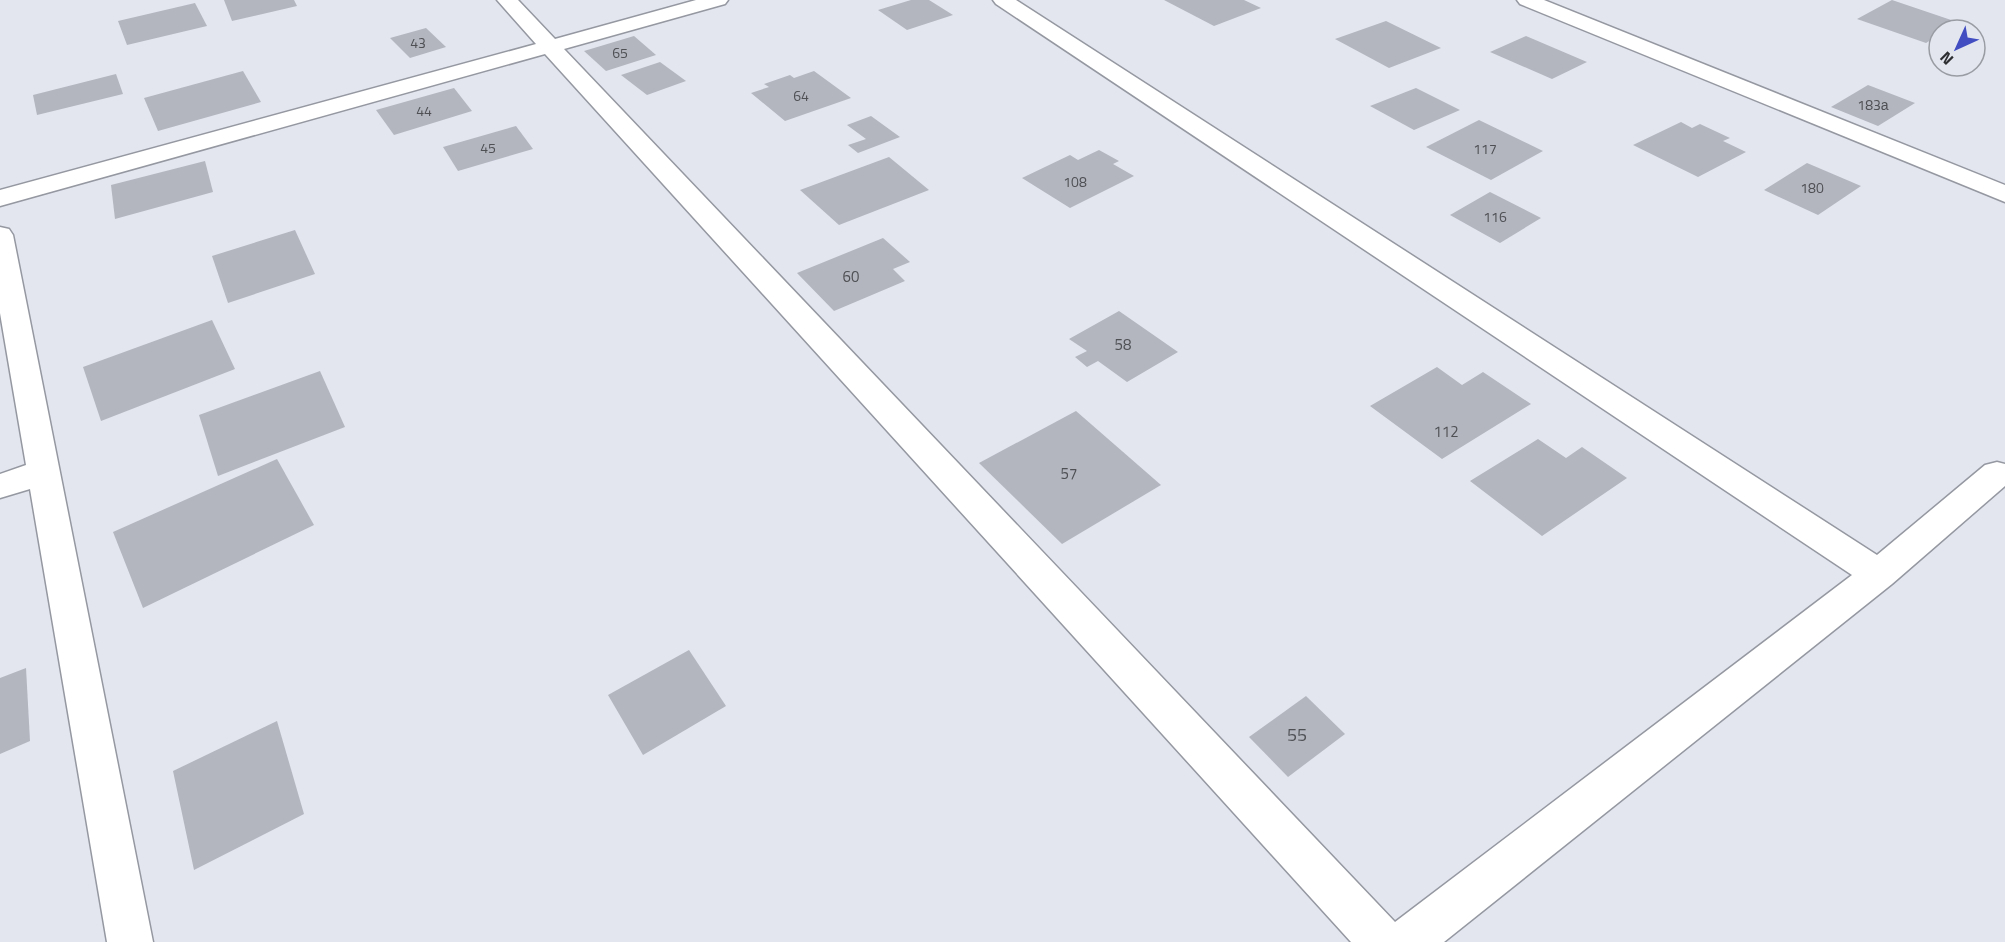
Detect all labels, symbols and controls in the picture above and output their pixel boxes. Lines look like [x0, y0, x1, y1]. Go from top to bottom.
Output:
north arrow [1927, 18, 1987, 78]
house number: 43 [410, 32, 426, 53]
house number: 65 [612, 42, 628, 63]
text: N [1934, 46, 1959, 71]
house number: 64 [793, 85, 809, 106]
house number: 183а [1857, 94, 1889, 115]
house number: 44 [416, 100, 432, 121]
house number: 45 [480, 137, 496, 158]
house number: 117 [1473, 138, 1497, 159]
house number: 108 [1063, 171, 1087, 192]
house number: 180 [1800, 177, 1824, 198]
house number: 116 [1483, 206, 1507, 227]
house number: 60 [843, 265, 859, 288]
house number: 58 [1115, 333, 1131, 356]
house number: 112 [1433, 420, 1459, 443]
house number: 57 [1061, 462, 1077, 485]
house number: 55 [1287, 721, 1307, 748]

